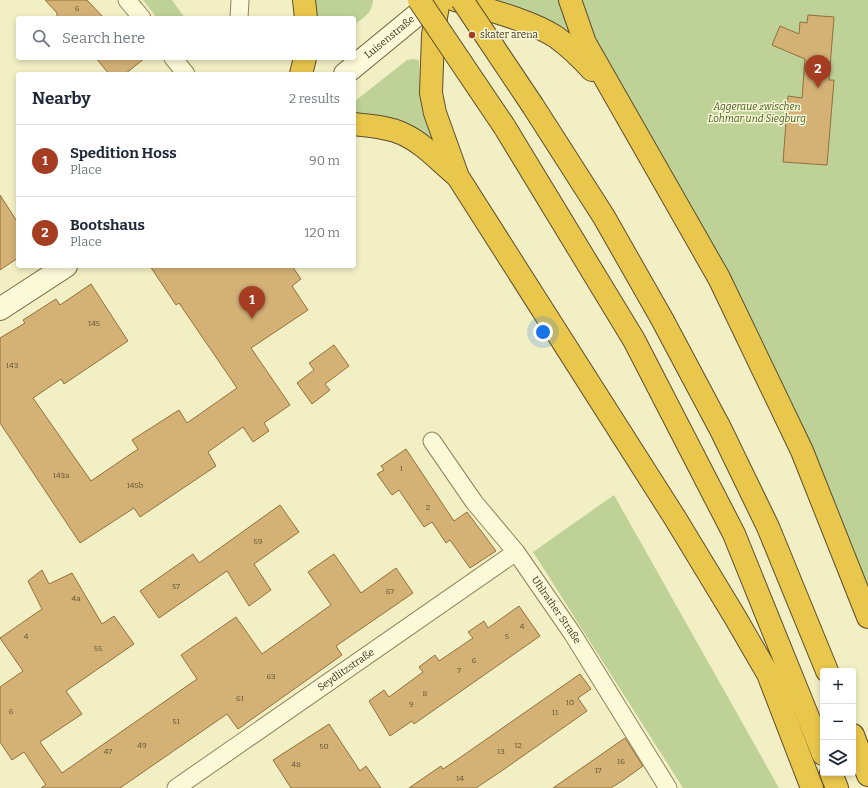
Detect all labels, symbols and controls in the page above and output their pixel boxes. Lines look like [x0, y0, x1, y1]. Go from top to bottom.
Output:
house number: 6 [75, 4, 80, 13]
street label: Luisenstraße [362, 13, 417, 61]
search box [16, 16, 356, 60]
icon: search [30, 27, 52, 49]
text: Search here [62, 29, 145, 47]
place label: skater arena [480, 29, 538, 41]
marker: skater arena [467, 30, 477, 40]
pin: 2 [805, 55, 831, 88]
text: Nearby [32, 88, 91, 109]
text: 2 results [289, 91, 340, 106]
park label: Aggeraue zwischen Lohmar und Siegburg [708, 101, 806, 125]
text: Spedition Hoss [70, 144, 177, 162]
text: 1 [42, 153, 48, 168]
text: 90 m [309, 153, 340, 168]
text: Place [70, 162, 102, 177]
text: Bootshaus [70, 216, 145, 234]
text: 2 [41, 225, 49, 240]
text: 120 m [304, 225, 340, 240]
text: Place [70, 234, 102, 249]
pin: 1 [239, 286, 265, 319]
house number: 145 [88, 319, 100, 328]
your location [533, 322, 553, 342]
house number: 143 [6, 361, 19, 370]
house number: 1 [399, 464, 403, 473]
house number: 143a [53, 471, 70, 480]
house number: 145b [127, 481, 144, 490]
house number: 2 [426, 503, 430, 512]
house number: 59 [254, 537, 263, 546]
street label: Uhlrather Straße [529, 574, 583, 646]
house number: 57 [172, 582, 180, 591]
house number: 67 [386, 587, 394, 596]
house number: 4a [71, 594, 81, 603]
house number: 4 [520, 622, 525, 631]
house number: 4 [24, 632, 29, 641]
house number: 5 [505, 632, 509, 641]
house number: 55 [94, 644, 102, 653]
street label: Seydlitzstraße [315, 646, 377, 694]
house number: 6 [472, 656, 477, 665]
house number: 7 [457, 666, 461, 675]
map controls [820, 668, 856, 776]
button: + [820, 668, 856, 704]
house number: 63 [266, 672, 276, 681]
house number: 8 [423, 689, 428, 698]
house number: 61 [236, 694, 245, 703]
house number: 10 [566, 698, 574, 707]
house number: 9 [409, 700, 414, 709]
button: − [820, 704, 856, 740]
house number: 6 [9, 707, 14, 716]
house number: 11 [552, 708, 559, 717]
house number: 51 [172, 717, 180, 726]
button: layers [820, 740, 856, 776]
house number: 49 [137, 741, 147, 750]
house number: 12 [514, 741, 522, 750]
house number: 50 [319, 742, 329, 751]
house number: 47 [104, 747, 112, 756]
house number: 13 [497, 747, 505, 756]
house number: 16 [617, 757, 625, 766]
house number: 48 [291, 760, 301, 769]
house number: 17 [594, 766, 602, 775]
house number: 14 [456, 774, 464, 783]

